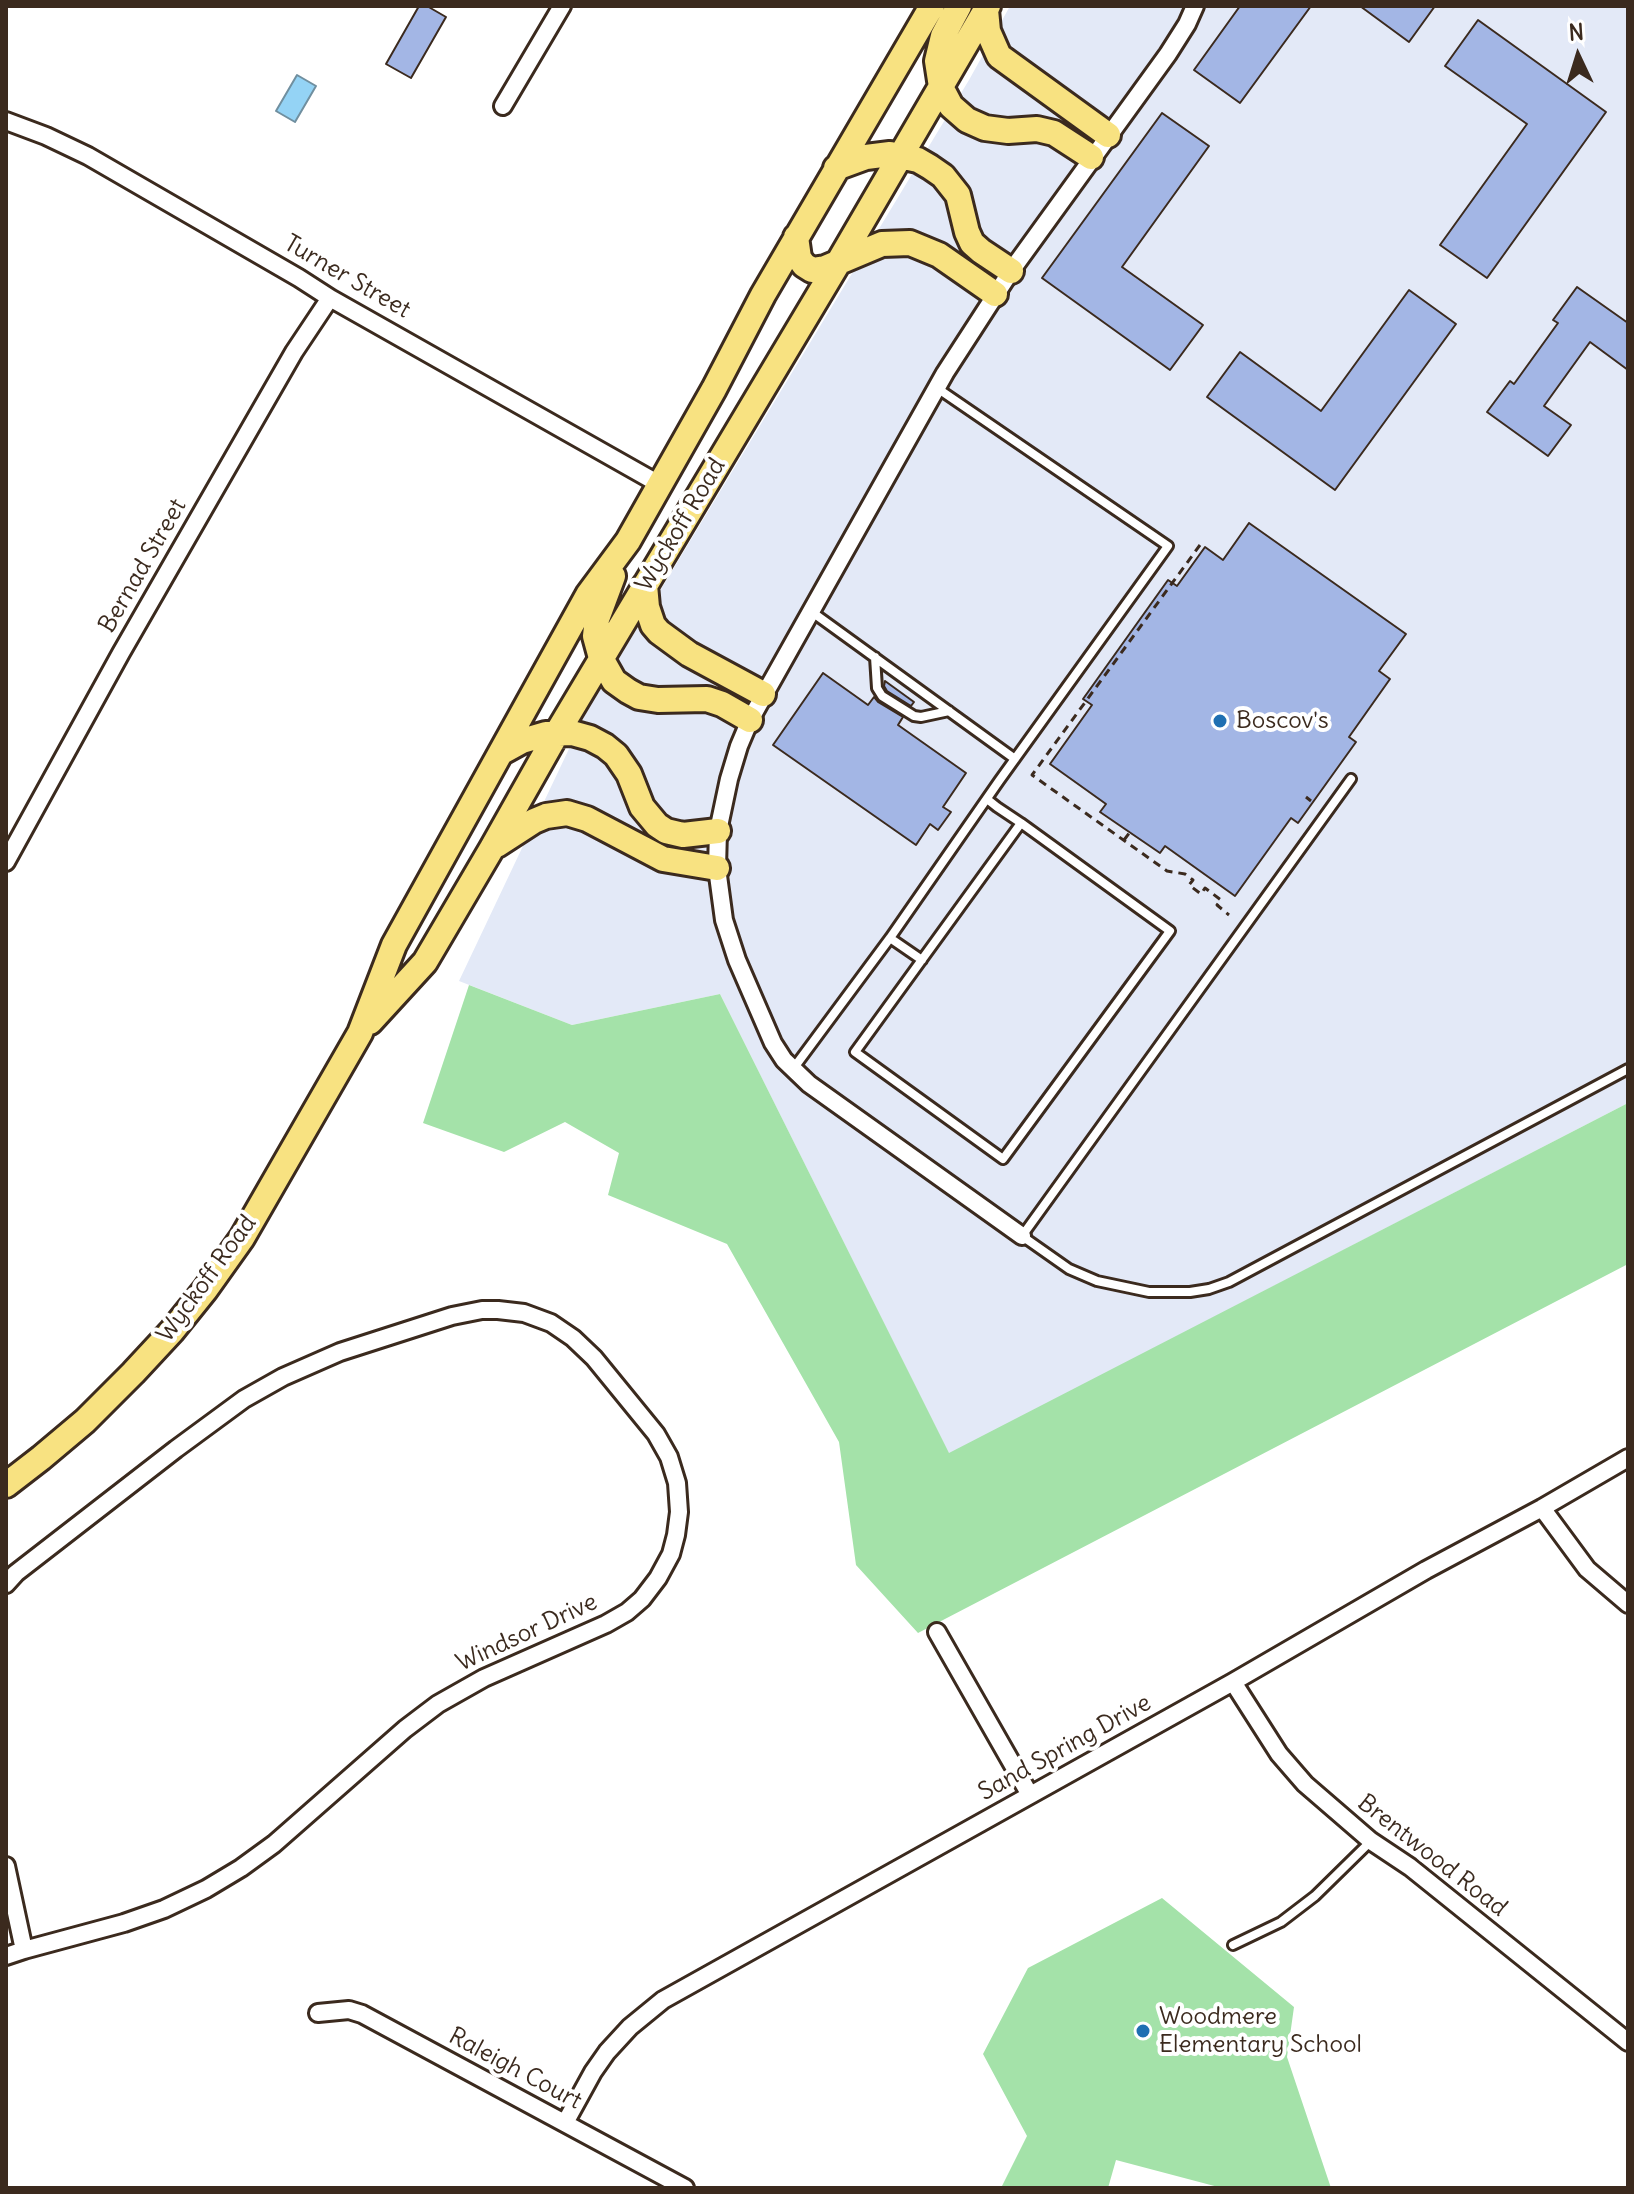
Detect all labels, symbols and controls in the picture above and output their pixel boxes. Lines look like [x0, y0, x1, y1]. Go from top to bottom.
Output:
north arrow [1538, 16, 1618, 96]
text: N [1568, 18, 1585, 47]
street label: Turner Street [279, 229, 415, 325]
street label: Wyckoff Road [630, 453, 732, 597]
street label: Bernad Street [93, 494, 193, 638]
place label: Boscov's [1236, 707, 1329, 735]
marker: Boscov's [1211, 712, 1229, 730]
street label: Wyckoff Road [151, 1210, 263, 1348]
street label: Windsor Drive [452, 1588, 602, 1678]
street label: Sand Spring Drive [974, 1689, 1156, 1807]
street label: Brentwood Road [1352, 1789, 1512, 1923]
place label: Woodmere Elementary School [1159, 2003, 1362, 2059]
street label: Raleigh Court [444, 2022, 586, 2116]
marker: Woodmere Elementary School [1134, 2022, 1152, 2040]

